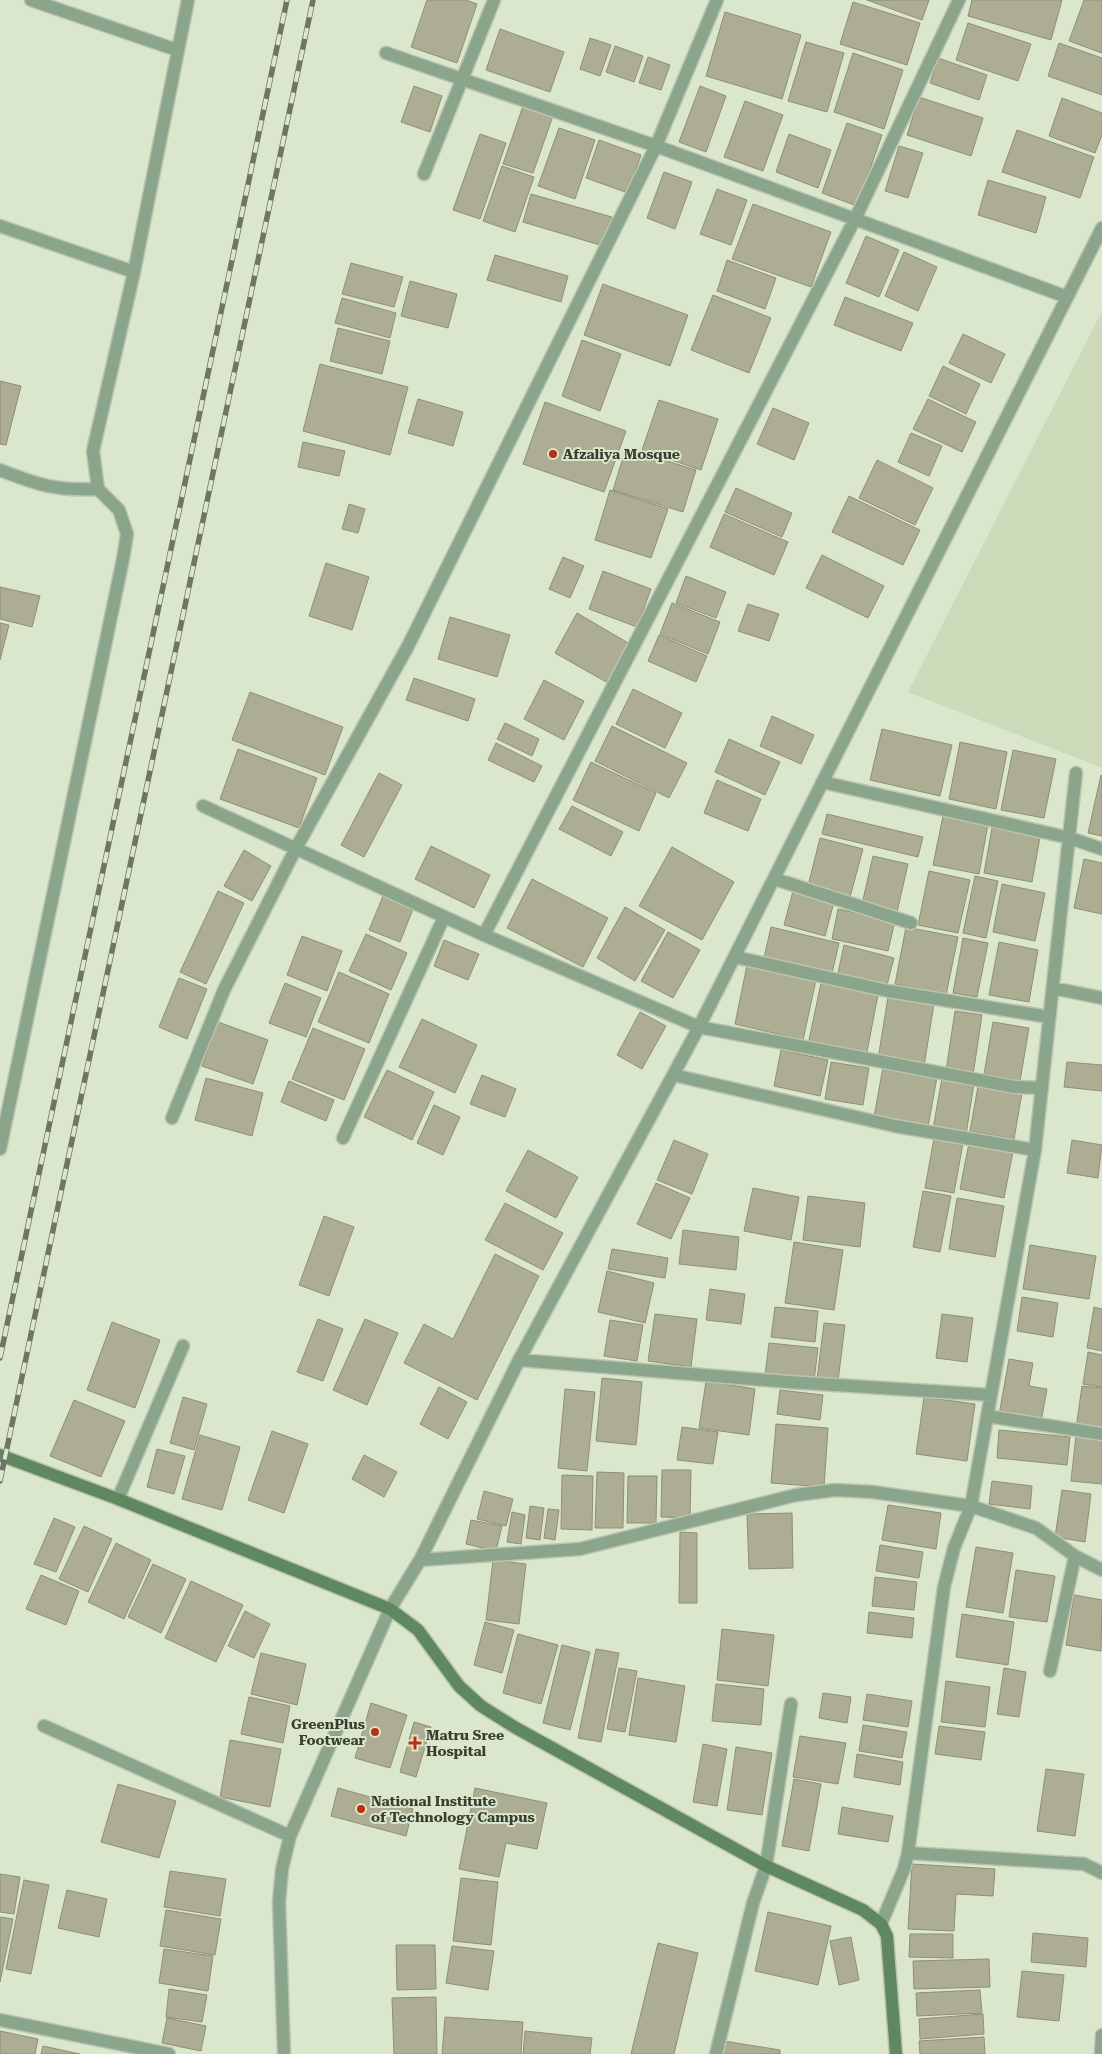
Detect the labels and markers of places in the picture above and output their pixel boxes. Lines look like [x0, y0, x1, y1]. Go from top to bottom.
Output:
place label: Afzaliya Mosque [563, 446, 680, 462]
marker: Afzaliya Mosque [547, 448, 559, 460]
place label: GreenPlus Footwear [291, 1716, 366, 1748]
marker: GreenPlus Footwear [369, 1726, 381, 1738]
place label: Matru Sree Hospital [426, 1727, 504, 1759]
marker: Matru Sree Hospital [408, 1736, 422, 1750]
place label: National Institute of Technology Campus [371, 1793, 535, 1825]
marker: National Institute of Technology Campus [355, 1803, 367, 1815]

